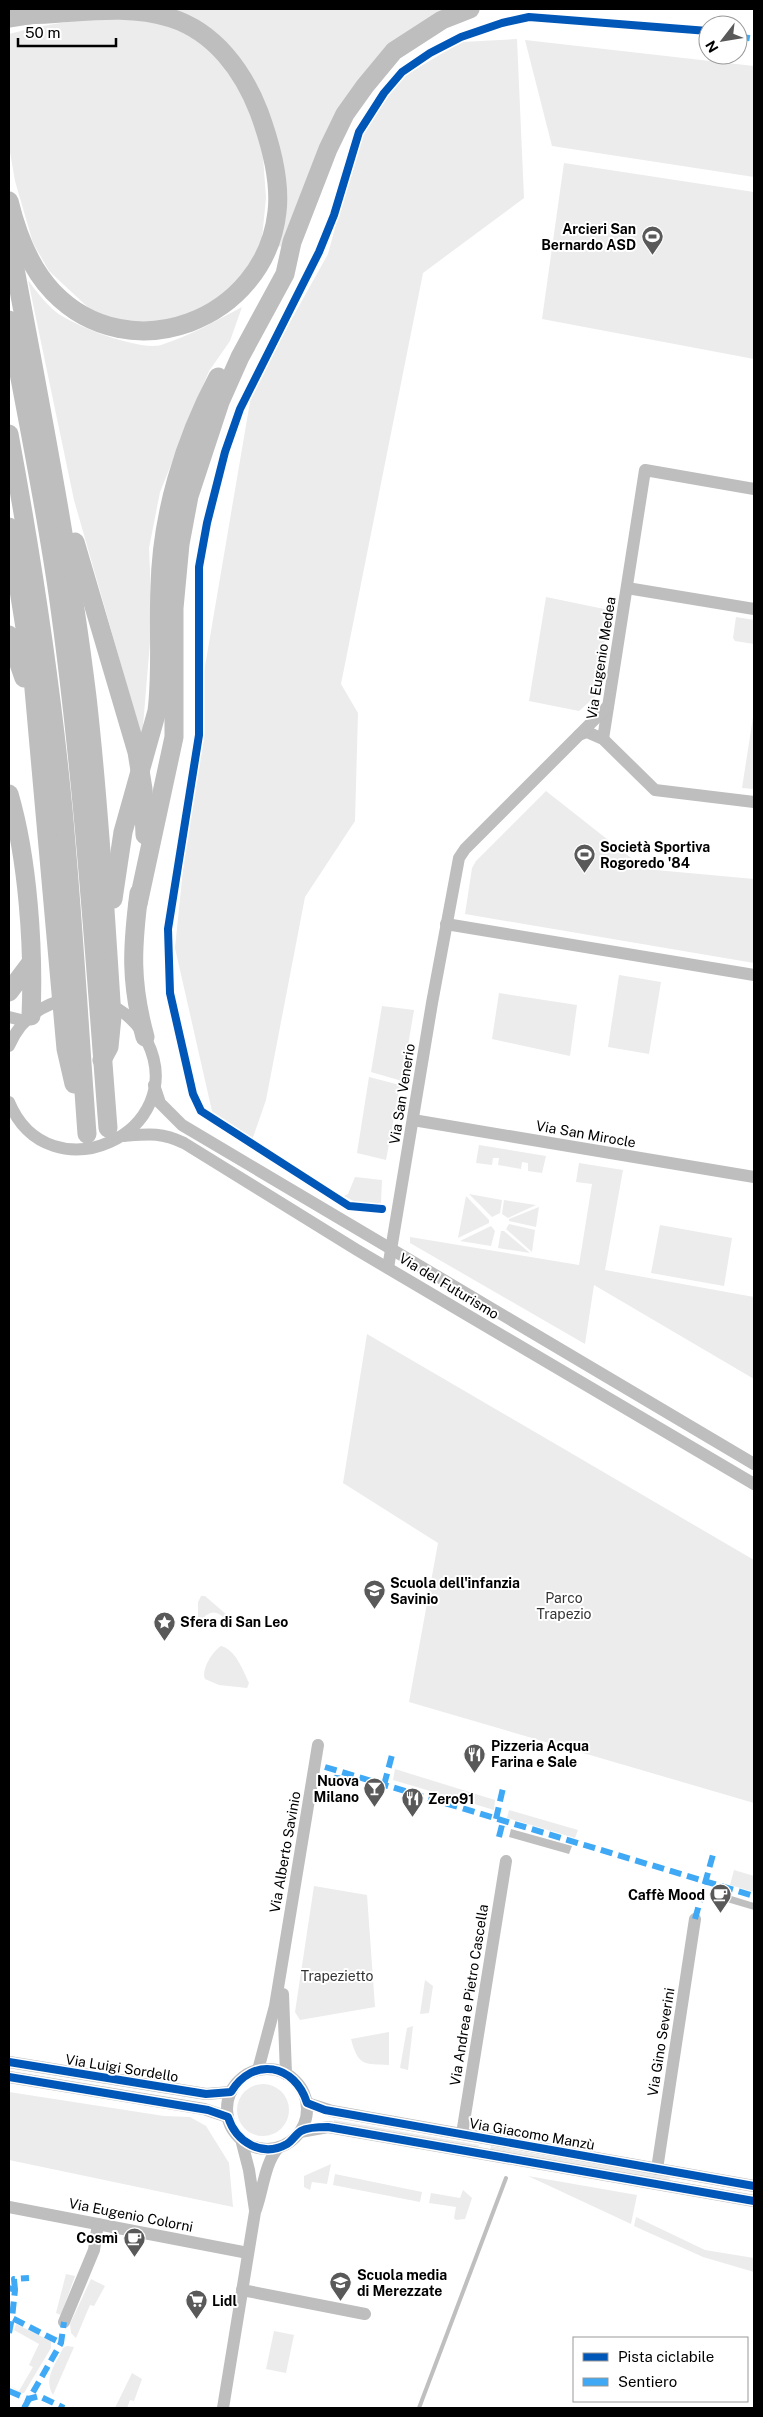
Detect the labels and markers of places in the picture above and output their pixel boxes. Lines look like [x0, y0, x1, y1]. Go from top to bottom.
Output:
place label: Arcieri San Bernardo ASD [541, 221, 636, 253]
sports icon: Arcieri San Bernardo ASD [640, 225, 664, 256]
place label: Società Sportiva Rogoredo '84 [600, 839, 710, 871]
sports icon: Società Sportiva Rogoredo '84 [572, 843, 596, 874]
place label: Scuola dell'infanzia Savinio [390, 1575, 520, 1607]
school or university icon: Scuola dell'infanzia Savinio [362, 1579, 386, 1610]
place icon: Sfera di San Leo [152, 1610, 176, 1641]
place label: Sfera di San Leo [180, 1614, 288, 1630]
place label: Pizzeria Acqua Farina e Sale [491, 1738, 589, 1770]
restaurant icon: Pizzeria Acqua Farina e Sale [463, 1742, 487, 1773]
place label: Nuova Milano [314, 1773, 359, 1805]
bar icon: Nuova Milano [363, 1777, 387, 1808]
restaurant icon: Zero91 [400, 1787, 424, 1818]
place label: Zero91 [428, 1791, 474, 1807]
cafe icon: Caffè Mood [709, 1883, 733, 1914]
place label: Caffè Mood [628, 1887, 705, 1903]
cafe icon: Cosmì [122, 2226, 146, 2257]
place label: Cosmì [76, 2230, 118, 2246]
place label: Scuola media di Merezzate [357, 2267, 447, 2299]
school or university icon: Scuola media di Merezzate [329, 2271, 353, 2302]
supermarket icon: Lidl [184, 2289, 208, 2320]
place label: Lidl [212, 2293, 237, 2309]

